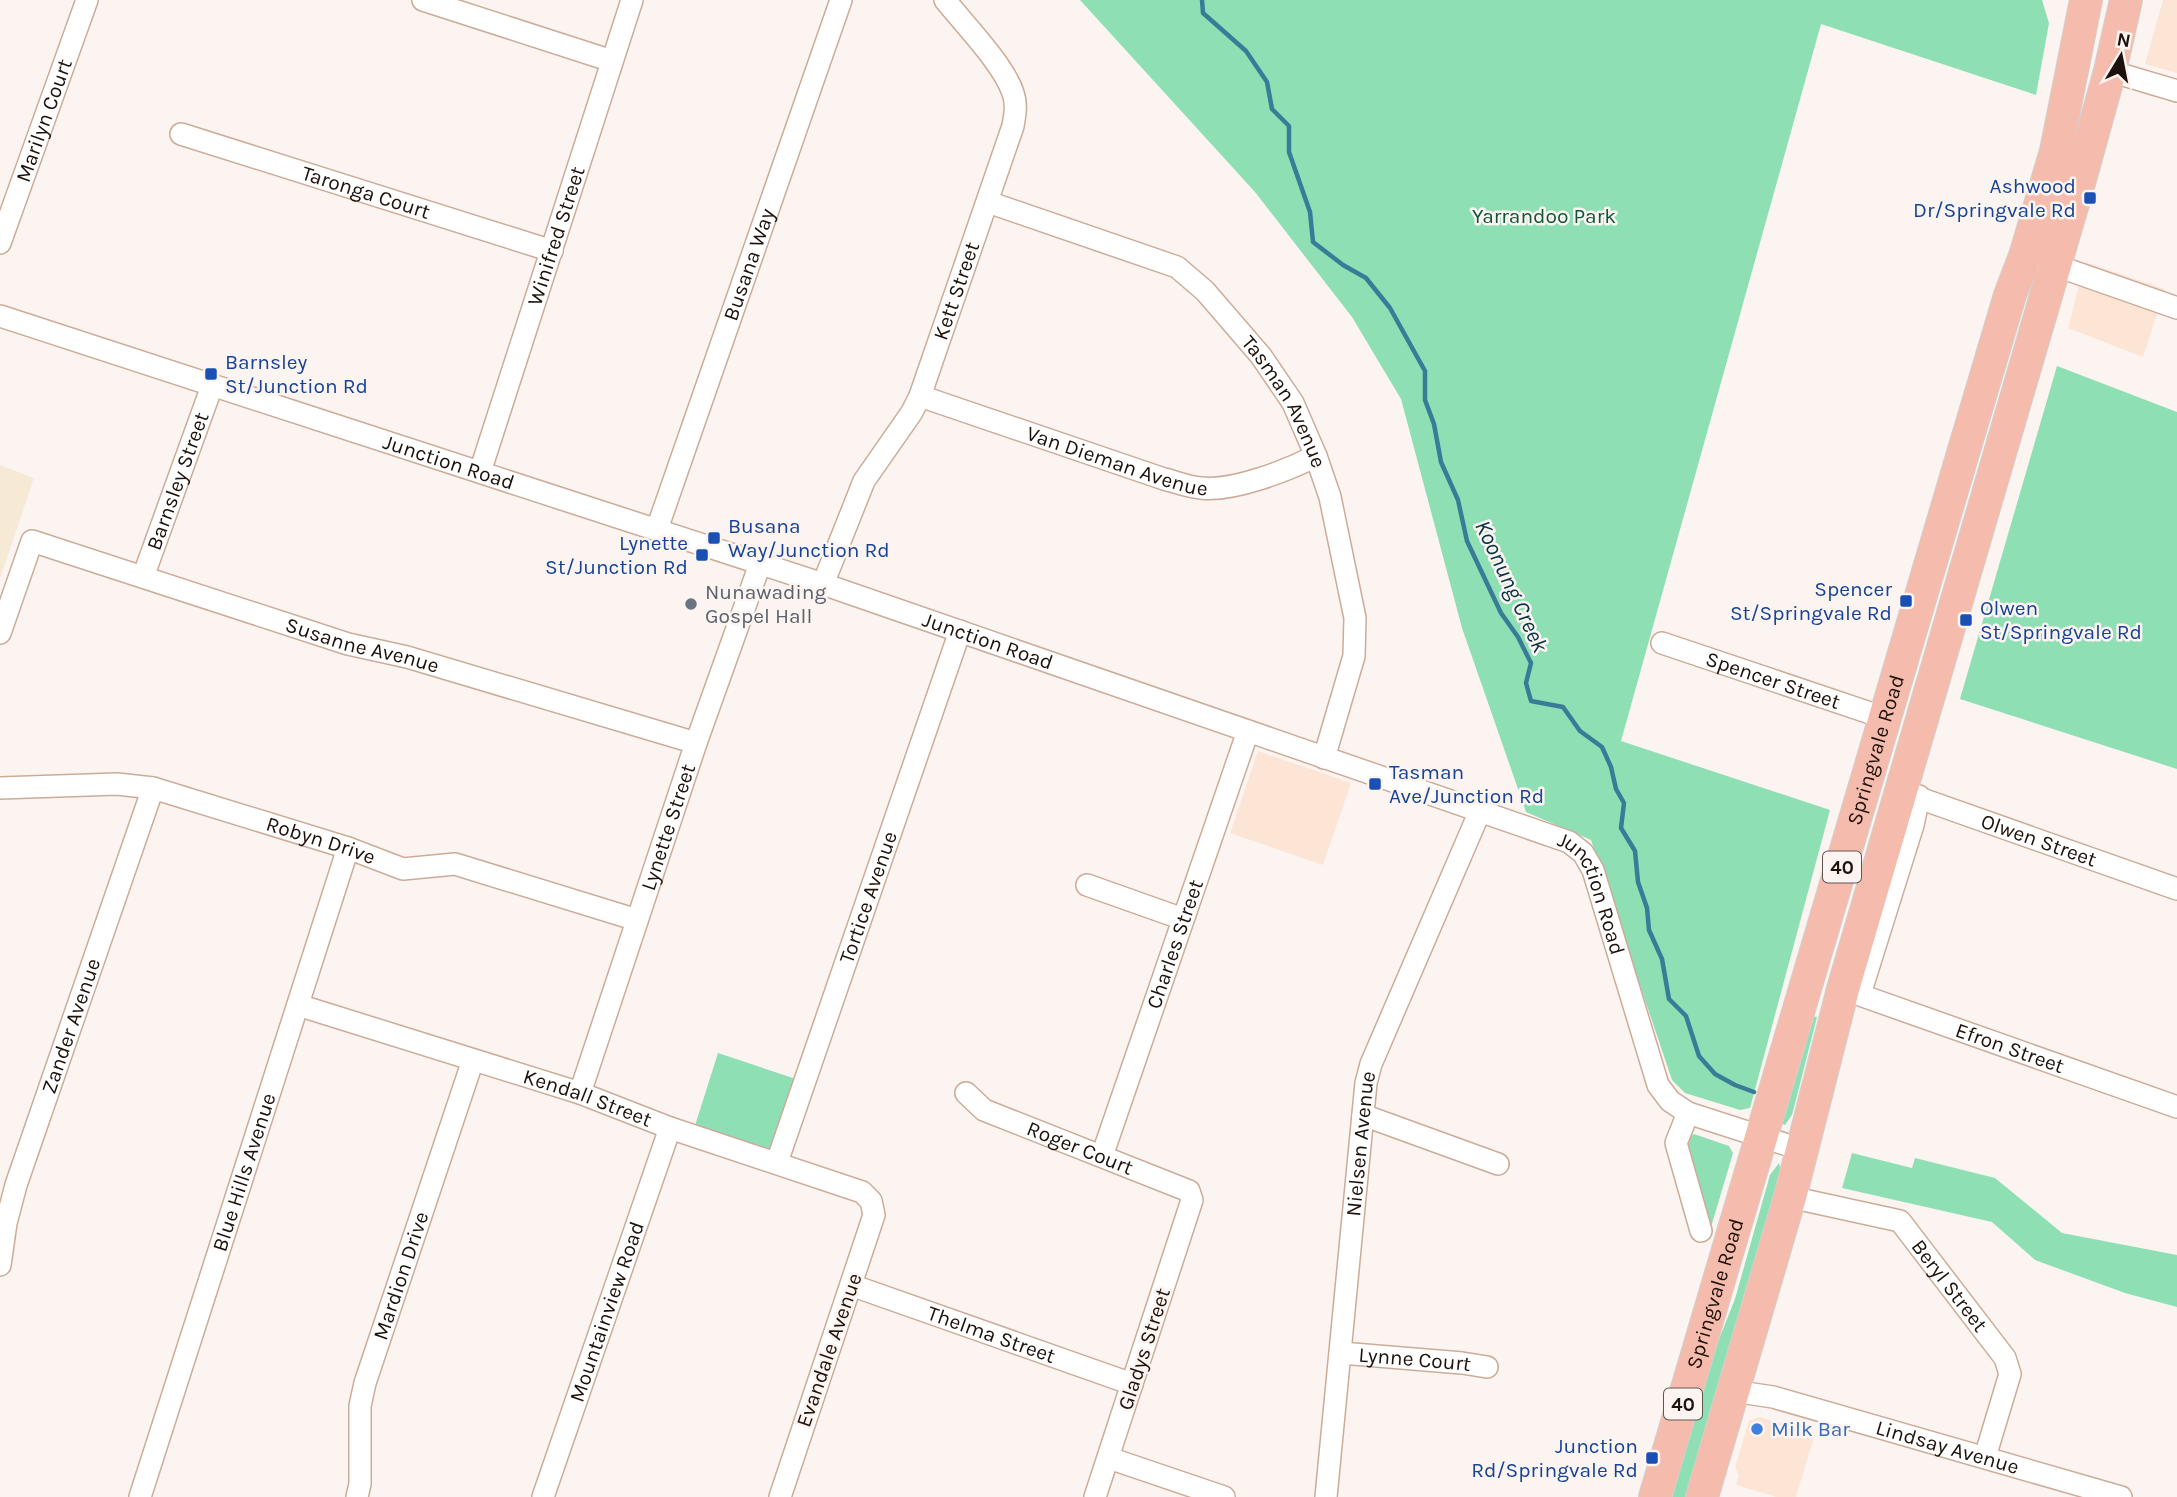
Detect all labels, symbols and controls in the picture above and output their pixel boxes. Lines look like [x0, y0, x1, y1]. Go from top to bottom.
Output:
north arrow [2086, 21, 2156, 91]
text: N [2115, 28, 2132, 52]
street label: Marilyn Court [11, 56, 77, 185]
street label: Taronga Court [299, 161, 433, 224]
street label: Winifred Street [522, 163, 590, 309]
place label: Ashwood Dr/Springvale Rd [1913, 174, 2076, 222]
marker: Ashwood Dr/Springvale Rd [2082, 190, 2098, 206]
park label: Yarrandoo Park [1472, 204, 1616, 228]
street label: Busana Way [718, 205, 780, 324]
street label: Kett Street [928, 239, 984, 343]
street label: Tasman Avenue [1237, 331, 1331, 471]
place label: Barnsley St/Junction Rd [225, 350, 368, 398]
marker: Barnsley St/Junction Rd [203, 366, 219, 382]
street label: Barnsley Street [142, 409, 214, 553]
street label: Van Dieman Avenue [1023, 421, 1209, 501]
street label: Junction Road [380, 430, 517, 495]
place label: Busana Way/Junction Rd [728, 514, 890, 562]
water label: Koonung Creek [1469, 516, 1554, 657]
marker: Busana Way/Junction Rd [706, 530, 722, 546]
place label: Lynette St/Junction Rd [545, 531, 688, 579]
marker: Lynette St/Junction Rd [694, 547, 710, 563]
place label: Spencer St/Springvale Rd [1730, 577, 1892, 625]
place label: Nunawading Gospel Hall [705, 580, 826, 628]
marker: Spencer St/Springvale Rd [1898, 593, 1914, 609]
marker: Nunawading Gospel Hall [683, 596, 699, 612]
place label: Olwen St/Springvale Rd [1980, 596, 2142, 644]
street label: Junction Road [919, 607, 1056, 675]
street label: Susanne Avenue [283, 612, 442, 678]
marker: Olwen St/Springvale Rd [1958, 612, 1974, 628]
street label: Spencer Street [1703, 647, 1843, 714]
street label: Springvale Road [1842, 672, 1909, 828]
place label: Tasman Ave/Junction Rd [1389, 760, 1544, 808]
street label: Lynette Street [636, 761, 700, 894]
marker: Tasman Ave/Junction Rd [1367, 776, 1383, 792]
street label: Olwen Street [1978, 809, 2100, 872]
street label: Robyn Drive [263, 812, 379, 869]
street label: Junction Road [1555, 827, 1630, 958]
street label: Tortice Avenue [834, 828, 902, 966]
road number: 40 [1823, 852, 1861, 882]
street label: Charles Street [1141, 876, 1208, 1012]
street label: Zander Avenue [36, 955, 105, 1097]
street label: Efron Street [1952, 1018, 2067, 1078]
street label: Kendall Street [520, 1064, 655, 1132]
street label: Nielsen Avenue [1341, 1068, 1381, 1217]
street label: Blue Hills Avenue [208, 1090, 281, 1254]
street label: Roger Court [1023, 1116, 1137, 1180]
street label: Mardion Drive [368, 1208, 433, 1343]
street label: Springvale Road [1681, 1216, 1749, 1372]
street label: Mountainview Road [565, 1218, 649, 1405]
street label: Beryl Street [1907, 1235, 1993, 1337]
street label: Evandale Avenue [791, 1270, 867, 1430]
street label: Gladys Street [1113, 1285, 1175, 1413]
street label: Thelma Street [924, 1301, 1059, 1368]
street label: Lynne Court [1358, 1342, 1473, 1376]
road number: 40 [1664, 1388, 1702, 1420]
street label: Lindsay Avenue [1873, 1415, 2022, 1479]
place label: Milk Bar [1771, 1417, 1850, 1441]
marker: Milk Bar [1749, 1421, 1765, 1437]
place label: Junction Rd/Springvale Rd [1471, 1434, 1638, 1482]
marker: Junction Rd/Springvale Rd [1644, 1450, 1660, 1466]

